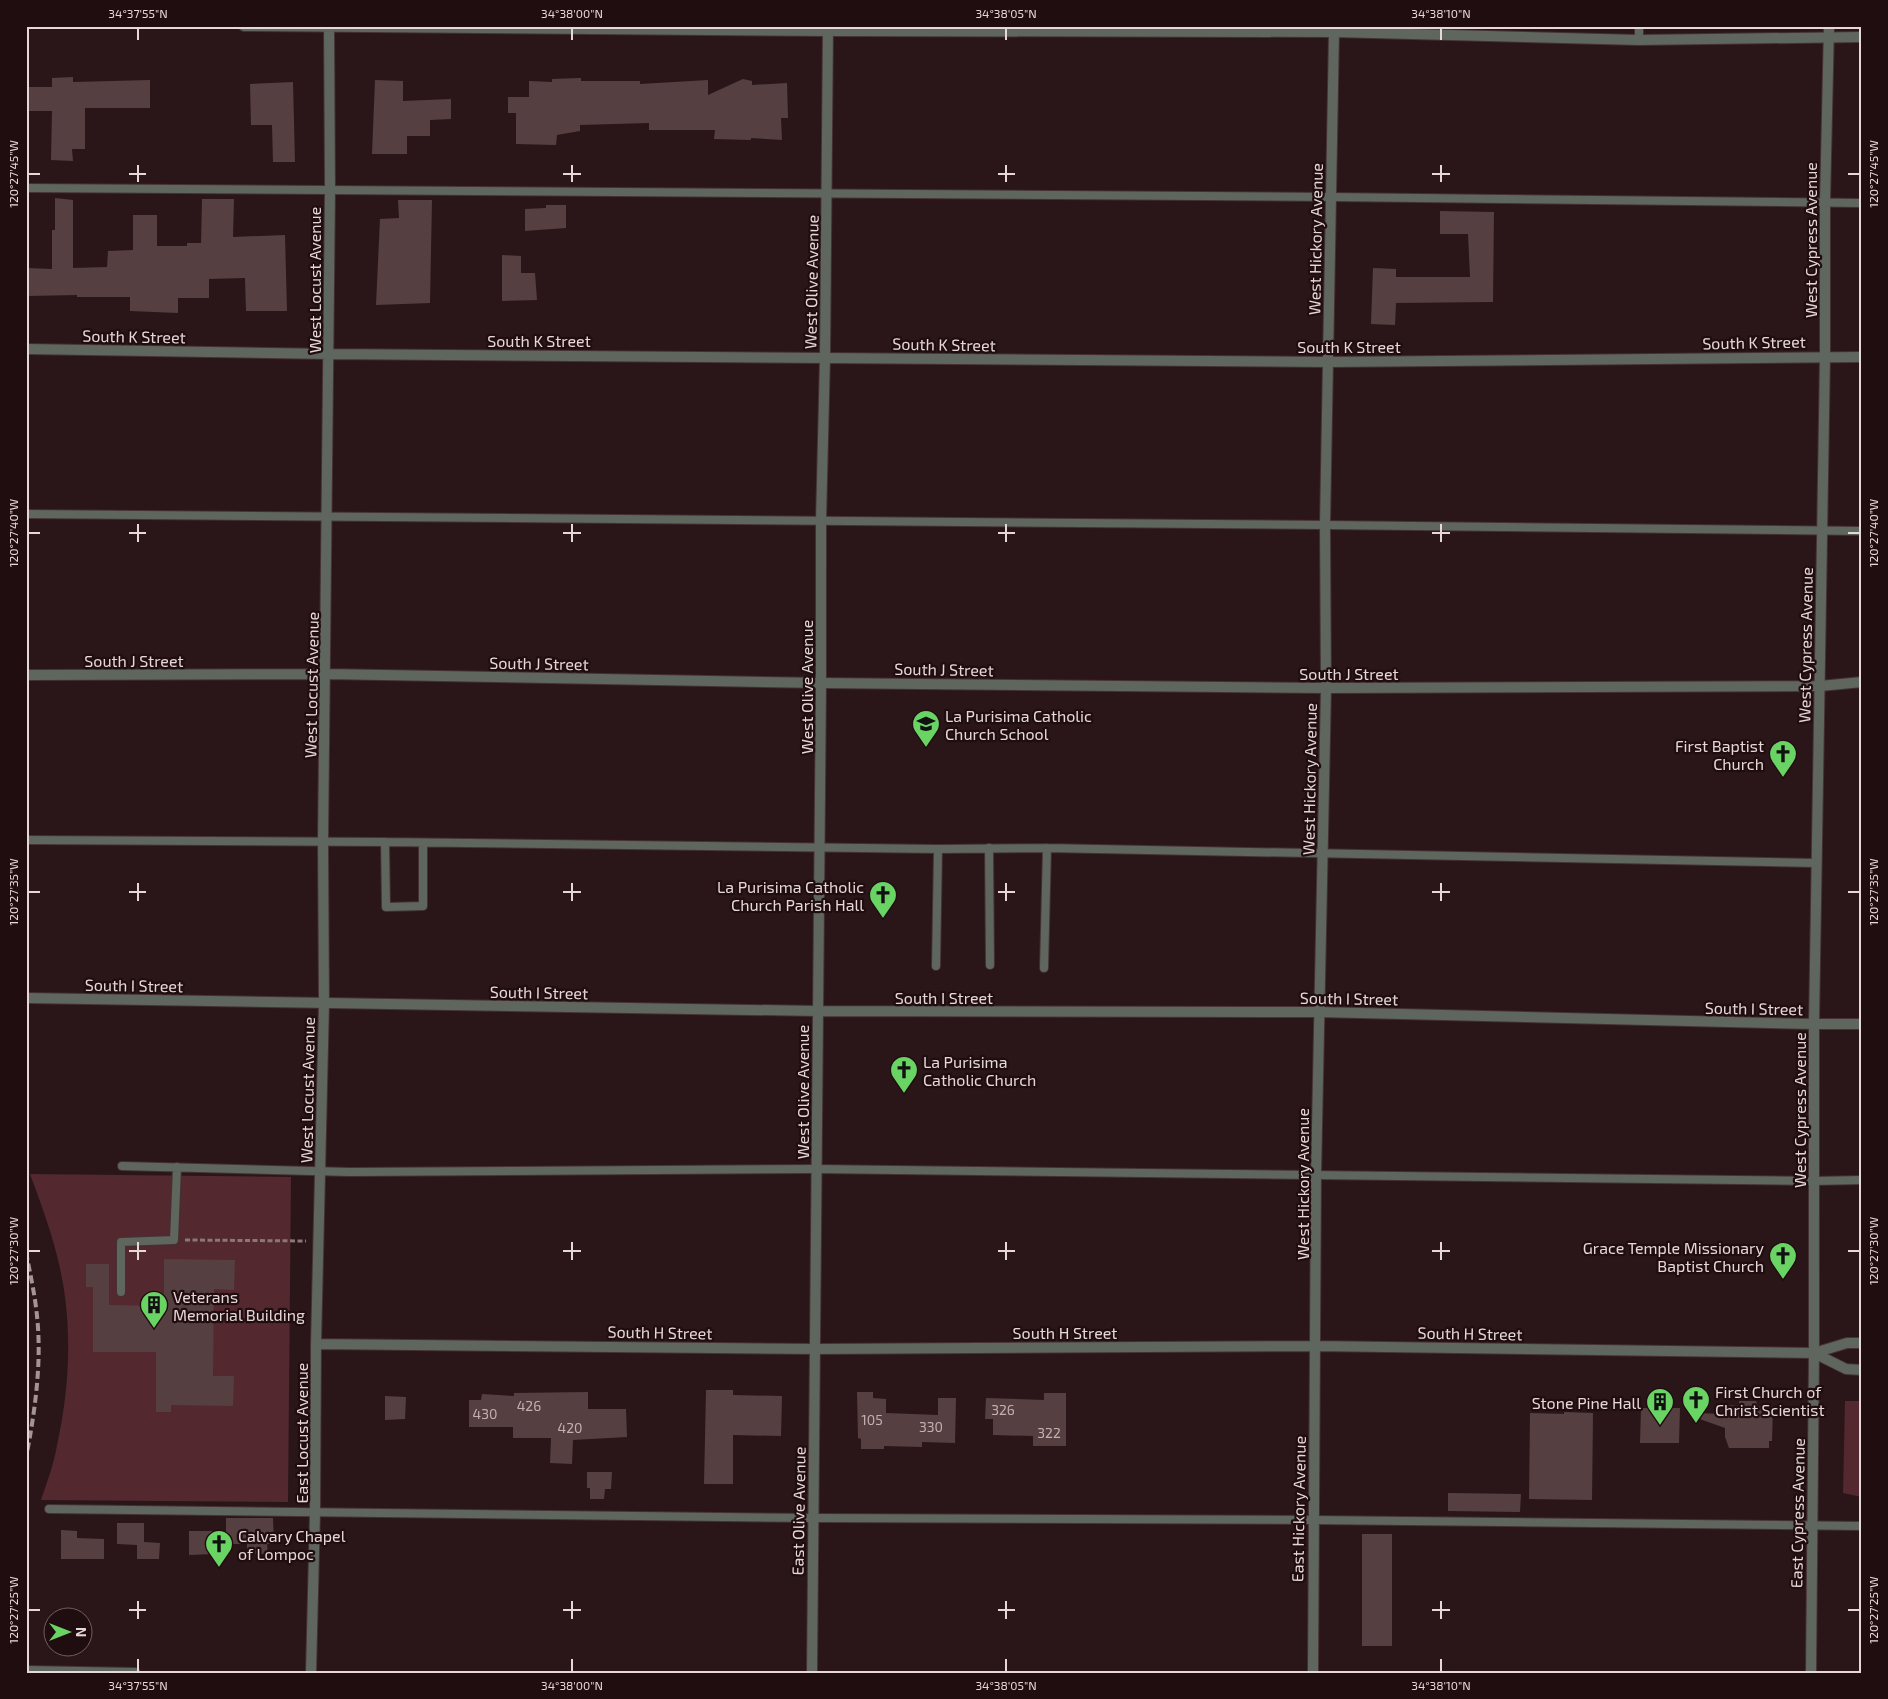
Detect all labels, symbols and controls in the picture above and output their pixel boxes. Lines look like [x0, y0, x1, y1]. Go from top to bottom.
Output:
text: 34°37'55"N [108, 6, 168, 20]
text: 34°38'00"N [541, 6, 603, 20]
text: 34°38'05"N [975, 6, 1037, 20]
text: 34°38'10"N [1411, 6, 1471, 20]
text: 120°27'45"W [6, 140, 20, 208]
text: 120°27'45"W [1866, 140, 1880, 208]
street label: West Cypress Avenue [1801, 162, 1820, 318]
street label: West Hickory Avenue [1304, 163, 1326, 315]
street label: West Locust Avenue [305, 207, 324, 353]
street label: West Olive Avenue [800, 215, 822, 349]
street label: South K Street [82, 326, 186, 346]
street label: South K Street [487, 331, 591, 350]
street label: South K Street [1702, 332, 1806, 352]
street label: South K Street [892, 334, 996, 354]
street label: South K Street [1297, 337, 1401, 356]
text: 120°27'40"W [6, 499, 20, 567]
text: 120°27'40"W [1866, 499, 1880, 567]
street label: West Cypress Avenue [1794, 567, 1816, 723]
street label: West Locust Avenue [300, 612, 322, 758]
street label: West Olive Avenue [797, 620, 816, 754]
street label: South J Street [84, 651, 184, 670]
street label: South J Street [489, 653, 589, 673]
street label: South J Street [894, 659, 994, 679]
street label: South J Street [1299, 664, 1399, 683]
street label: West Hickory Avenue [1298, 703, 1320, 855]
place label: La Purisima Catholic Church School [945, 706, 1092, 743]
school or university icon: La Purisima Catholic Church School [911, 709, 941, 748]
place label: First Baptist Church [1675, 736, 1764, 773]
church icon: First Baptist Church [1768, 739, 1798, 778]
text: 120°27'35"W [6, 858, 20, 926]
text: 120°27'35"W [1866, 858, 1880, 926]
place label: La Purisima Catholic Church Parish Hall [717, 877, 864, 914]
church icon: La Purisima Catholic Church Parish Hall [868, 880, 898, 919]
street label: South I Street [85, 975, 183, 995]
street label: South I Street [490, 982, 588, 1002]
street label: South I Street [895, 988, 993, 1007]
street label: South I Street [1300, 988, 1398, 1008]
street label: South I Street [1705, 998, 1803, 1018]
street label: West Locust Avenue [296, 1017, 318, 1163]
street label: West Olive Avenue [793, 1025, 812, 1159]
street label: West Cypress Avenue [1790, 1032, 1809, 1188]
place label: La Purisima Catholic Church [923, 1052, 1036, 1089]
church icon: La Purisima Catholic Church [889, 1055, 919, 1094]
street label: West Hickory Avenue [1293, 1108, 1312, 1260]
text: 120°27'30"W [6, 1217, 20, 1285]
text: 120°27'30"W [1866, 1217, 1880, 1285]
place label: Grace Temple Missionary Baptist Church [1583, 1238, 1765, 1275]
church icon: Grace Temple Missionary Baptist Church [1768, 1241, 1798, 1280]
place label: Veterans Memorial Building [173, 1287, 305, 1324]
building icon: Veterans Memorial Building [139, 1290, 169, 1329]
street label: South H Street [607, 1322, 713, 1342]
street label: South H Street [1013, 1323, 1117, 1342]
street label: South H Street [1417, 1323, 1523, 1343]
street label: East Locust Avenue [292, 1363, 311, 1503]
place label: First Church of Christ Scientist [1715, 1382, 1825, 1419]
church icon: First Church of Christ Scientist [1681, 1385, 1711, 1424]
building icon: Stone Pine Hall [1645, 1387, 1675, 1426]
place label: Stone Pine Hall [1532, 1393, 1641, 1412]
house number: 426 [517, 1397, 541, 1414]
house number: 326 [991, 1401, 1015, 1418]
house number: 430 [473, 1405, 497, 1422]
house number: 105 [861, 1411, 883, 1428]
house number: 330 [919, 1418, 943, 1435]
house number: 420 [558, 1419, 582, 1436]
house number: 322 [1037, 1424, 1061, 1441]
street label: East Hickory Avenue [1287, 1436, 1309, 1582]
street label: East Cypress Avenue [1786, 1438, 1808, 1588]
street label: East Olive Avenue [787, 1446, 809, 1576]
place label: Calvary Chapel of Lompoc [238, 1526, 346, 1563]
church icon: Calvary Chapel of Lompoc [204, 1529, 234, 1568]
text: 120°27'25"W [6, 1576, 20, 1644]
text: 120°27'25"W [1866, 1576, 1880, 1644]
north arrow [42, 1606, 92, 1656]
text: N [73, 1627, 90, 1637]
text: 34°37'55"N [108, 1678, 168, 1692]
text: 34°38'00"N [541, 1678, 603, 1692]
text: 34°38'05"N [975, 1678, 1037, 1692]
text: 34°38'10"N [1411, 1678, 1471, 1692]

